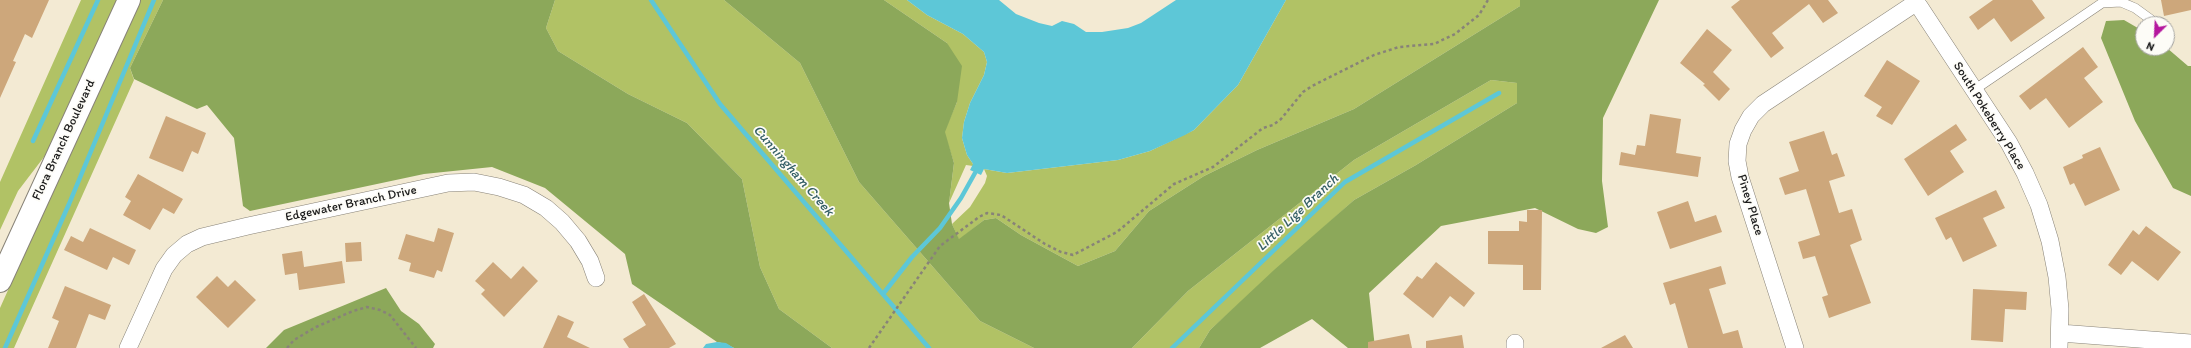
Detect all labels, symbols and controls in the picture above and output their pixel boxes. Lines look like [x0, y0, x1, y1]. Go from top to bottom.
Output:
north arrow [2135, 16, 2175, 56]
text: N [2144, 39, 2156, 54]
street label: South Pokeberry Place [1949, 59, 2029, 173]
street label: Flora Branch Boulevard [29, 77, 99, 203]
water label: Cunningham Creek [749, 122, 837, 220]
water label: Little Lige Branch [1254, 171, 1342, 255]
street label: Piney Place [1733, 172, 1767, 238]
street label: Edgewater Branch Drive [284, 182, 418, 226]

